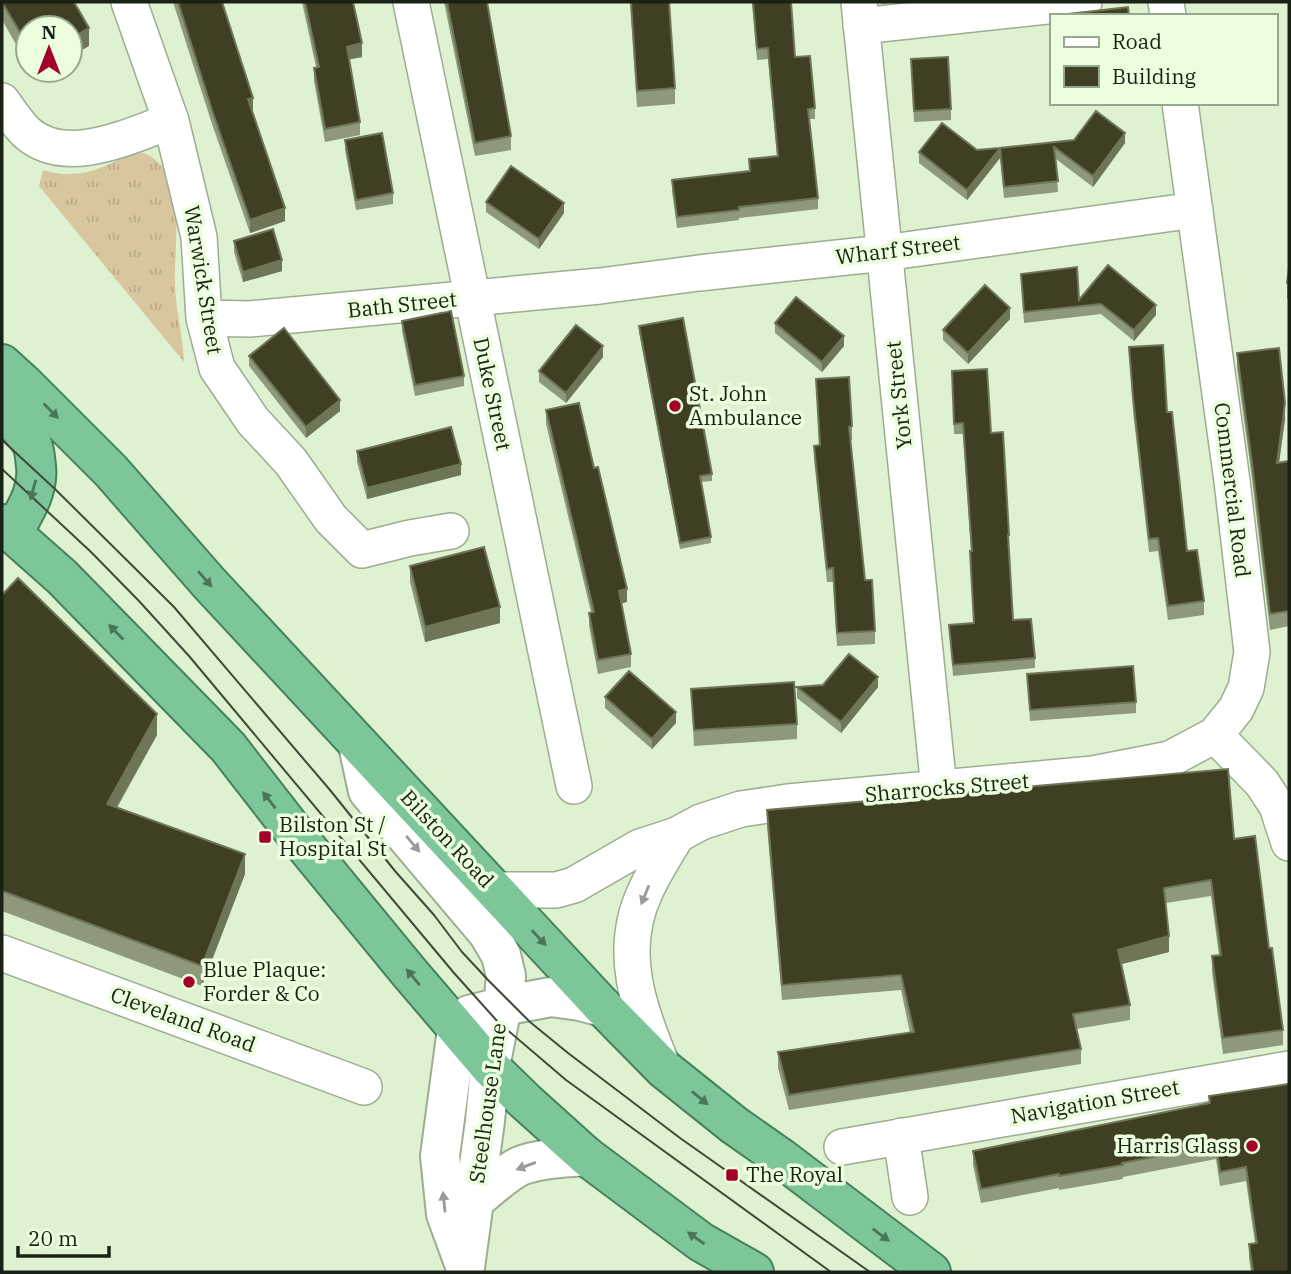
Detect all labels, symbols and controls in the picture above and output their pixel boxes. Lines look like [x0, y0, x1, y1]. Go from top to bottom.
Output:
north arrow [14, 14, 84, 84]
legend [1050, 14, 1277, 105]
text: N [41, 20, 57, 44]
text: Road [1112, 27, 1162, 55]
text: Building [1112, 62, 1197, 90]
street label: Warwick Street [178, 203, 230, 356]
street label: Wharf Street [834, 227, 962, 271]
street label: Bath Street [346, 284, 458, 324]
street label: Duke Street [467, 335, 519, 453]
street label: York Street [878, 339, 918, 451]
place label: St. John Ambulance [689, 379, 802, 431]
marker: St. John Ambulance [667, 398, 683, 414]
street label: Commercial Road [1208, 401, 1258, 579]
one-way arrow [43, 402, 60, 419]
one-way arrow [27, 480, 38, 502]
one-way arrow [196, 570, 212, 587]
one-way arrow [108, 625, 125, 641]
street label: Sharrocks Street [864, 766, 1030, 808]
street label: Bilston Road [395, 783, 501, 894]
one-way arrow [263, 791, 277, 809]
place label: Bilston St / Hospital St [279, 810, 387, 862]
marker: Bilston St / Hospital St [257, 829, 273, 845]
one-way arrow [405, 836, 420, 853]
one-way arrow [639, 885, 650, 906]
one-way arrow [530, 929, 546, 946]
place label: Blue Plaque: Forder & Co [203, 955, 326, 1007]
one-way arrow [406, 968, 421, 985]
marker: Blue Plaque: Forder & Co [181, 974, 197, 990]
street label: Cleveland Road [107, 980, 260, 1058]
street label: Steelhouse Lane [462, 1021, 512, 1185]
street label: Navigation Street [1008, 1072, 1181, 1130]
one-way arrow [690, 1090, 708, 1105]
place label: Harris Glass [1116, 1131, 1238, 1159]
marker: Harris Glass [1244, 1138, 1260, 1154]
place label: The Royal [746, 1160, 843, 1188]
one-way arrow [516, 1161, 537, 1172]
marker: The Royal [724, 1167, 740, 1183]
one-way arrow [439, 1191, 450, 1213]
scale bar [18, 1214, 108, 1258]
text: 20 m [28, 1224, 78, 1252]
one-way arrow [872, 1227, 890, 1242]
one-way arrow [687, 1231, 705, 1245]

